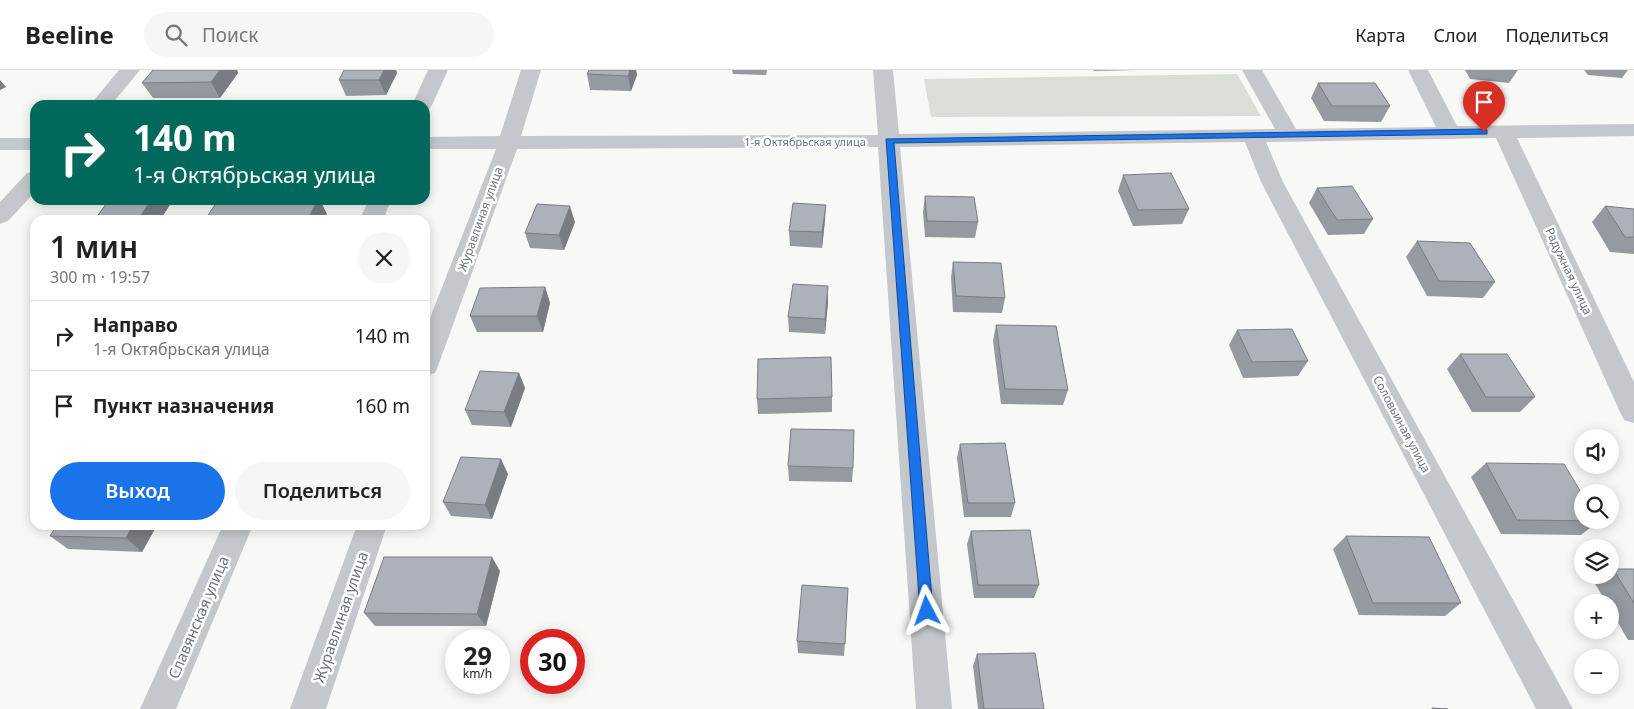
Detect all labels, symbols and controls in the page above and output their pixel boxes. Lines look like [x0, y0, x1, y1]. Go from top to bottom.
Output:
search box [144, 12, 494, 57]
text: Beeline [25, 18, 114, 51]
icon: search [162, 21, 190, 49]
text: Поиск [202, 22, 258, 48]
text: Карта [1355, 23, 1405, 47]
text: Слои [1433, 23, 1477, 47]
text: Поделиться [1505, 23, 1609, 47]
pin [1463, 81, 1505, 132]
icon: arrive [1470, 88, 1498, 116]
text: 140 m [133, 114, 236, 161]
icon: right [50, 120, 115, 185]
street label: 1-я Октябрьская улица [744, 134, 866, 149]
text: 1-я Октябрьская улица [133, 159, 376, 189]
street label: Журавлиная улица [453, 164, 507, 274]
street label: Радужная улица [1541, 225, 1597, 317]
text: 1 мин [50, 226, 138, 267]
button: close [358, 232, 410, 284]
text: 300 m · 19:57 [50, 266, 150, 288]
text: Направо [93, 312, 178, 338]
icon: right [50, 322, 78, 350]
text: 140 m [355, 323, 410, 349]
text: 1-я Октябрьская улица [93, 338, 270, 360]
street label: Соловьиная улица [1369, 372, 1435, 476]
icon: arrive [50, 392, 78, 420]
text: Пункт назначения [93, 393, 274, 419]
text: 160 m [355, 393, 410, 419]
map controls [1574, 429, 1619, 694]
button: sound [1574, 429, 1619, 474]
button: Выход [50, 462, 225, 520]
button: Поделиться [235, 462, 410, 520]
button: search [1574, 484, 1619, 529]
button: layers [1574, 539, 1619, 584]
street label: Журавлиная улица [308, 549, 372, 685]
street label: Славянская улица [163, 553, 233, 681]
position arrow [900, 584, 952, 636]
button: + [1574, 594, 1619, 639]
speed limit sign: 30 [520, 629, 585, 694]
text: 29 [463, 638, 492, 672]
button: − [1574, 649, 1619, 694]
text: km/h [463, 665, 492, 682]

